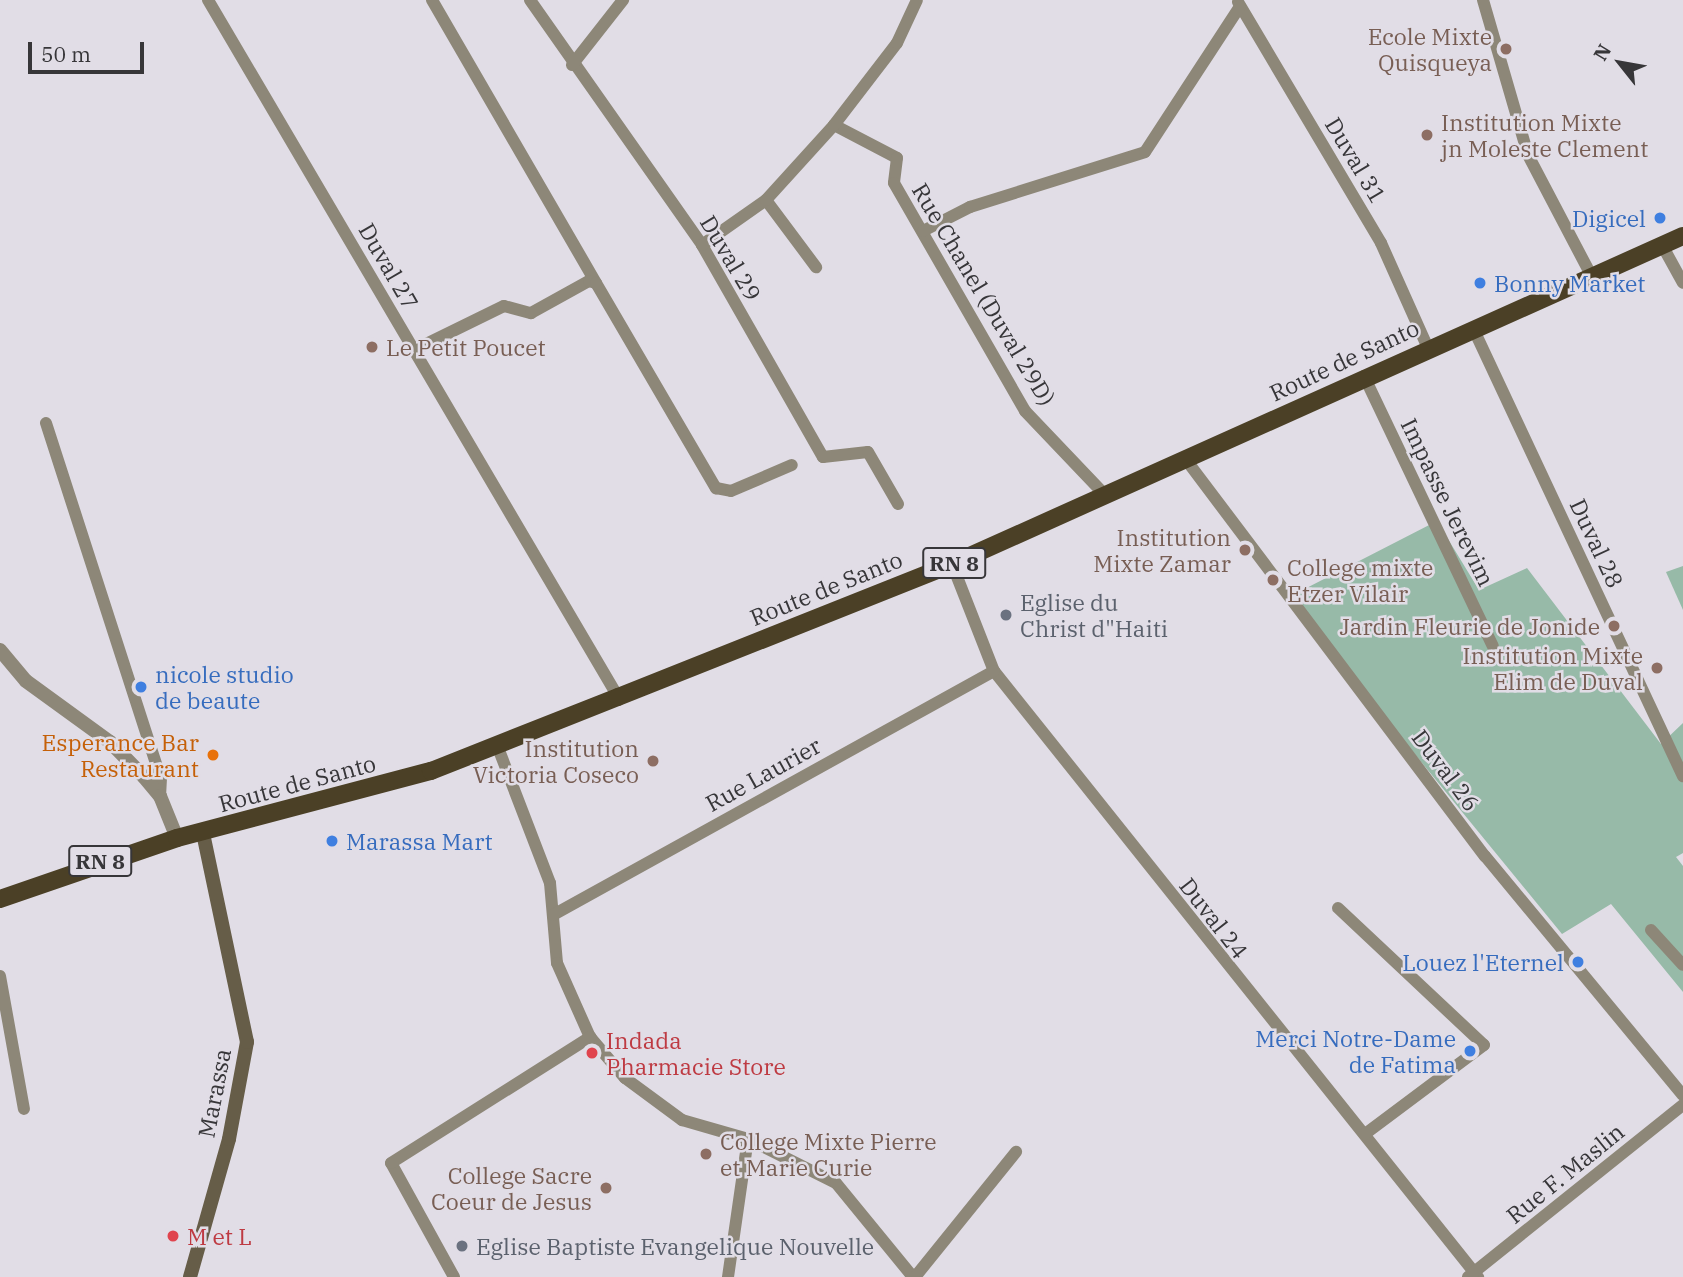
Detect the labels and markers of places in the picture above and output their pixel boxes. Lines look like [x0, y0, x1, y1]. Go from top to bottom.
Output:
place label: Ecole Mixte Quisqueya [1368, 22, 1492, 76]
marker: Ecole Mixte Quisqueya [1498, 41, 1514, 57]
place label: Institution Mixte jn Moleste Clement [1441, 108, 1648, 162]
marker: Institution Mixte jn Moleste Clement [1419, 127, 1435, 143]
place label: Digicel [1572, 204, 1646, 232]
marker: Digicel [1652, 210, 1668, 226]
place label: Bonny Market [1494, 269, 1645, 297]
marker: Bonny Market [1472, 275, 1488, 291]
place label: Le Petit Poucet [386, 333, 546, 361]
marker: Le Petit Poucet [364, 339, 380, 355]
place label: Institution Mixte Zamar [1093, 523, 1231, 577]
marker: Institution Mixte Zamar [1237, 542, 1253, 558]
place label: College mixte Etzer Vilair [1287, 553, 1433, 607]
marker: College mixte Etzer Vilair [1265, 572, 1281, 588]
place label: Eglise du Christ d"Haiti [1020, 588, 1168, 642]
marker: Eglise du Christ d"Haiti [998, 607, 1014, 623]
place label: Jardin Fleurie de Jonide [1339, 612, 1600, 640]
marker: Jardin Fleurie de Jonide [1606, 618, 1622, 634]
place label: Institution Mixte Elim de Duval [1463, 641, 1643, 695]
place label: nicole studio de beaute [155, 660, 294, 714]
marker: Institution Mixte Elim de Duval [1649, 660, 1665, 676]
marker: nicole studio de beaute [133, 679, 149, 695]
place label: Esperance Bar Restaurant [41, 728, 199, 782]
place label: Institution Victoria Coseco [473, 734, 639, 788]
marker: Esperance Bar Restaurant [205, 747, 221, 763]
marker: Institution Victoria Coseco [645, 753, 661, 769]
place label: Marassa Mart [346, 827, 493, 855]
marker: Marassa Mart [324, 833, 340, 849]
place label: Louez l'Eternel [1402, 948, 1564, 976]
marker: Louez l'Eternel [1570, 954, 1586, 970]
place label: Merci Notre-Dame de Fatima [1255, 1024, 1456, 1078]
place label: Indada Pharmacie Store [606, 1026, 786, 1080]
marker: Merci Notre-Dame de Fatima [1462, 1043, 1478, 1059]
marker: Indada Pharmacie Store [584, 1045, 600, 1061]
place label: College Mixte Pierre et Marie Curie [720, 1127, 936, 1181]
marker: College Mixte Pierre et Marie Curie [698, 1146, 714, 1162]
place label: College Sacre Coeur de Jesus [431, 1161, 592, 1215]
marker: College Sacre Coeur de Jesus [598, 1180, 614, 1196]
place label: M et L [187, 1222, 252, 1250]
marker: M et L [165, 1228, 181, 1244]
place label: Eglise Baptiste Evangelique Nouvelle [476, 1232, 874, 1260]
marker: Eglise Baptiste Evangelique Nouvelle [454, 1238, 470, 1254]

